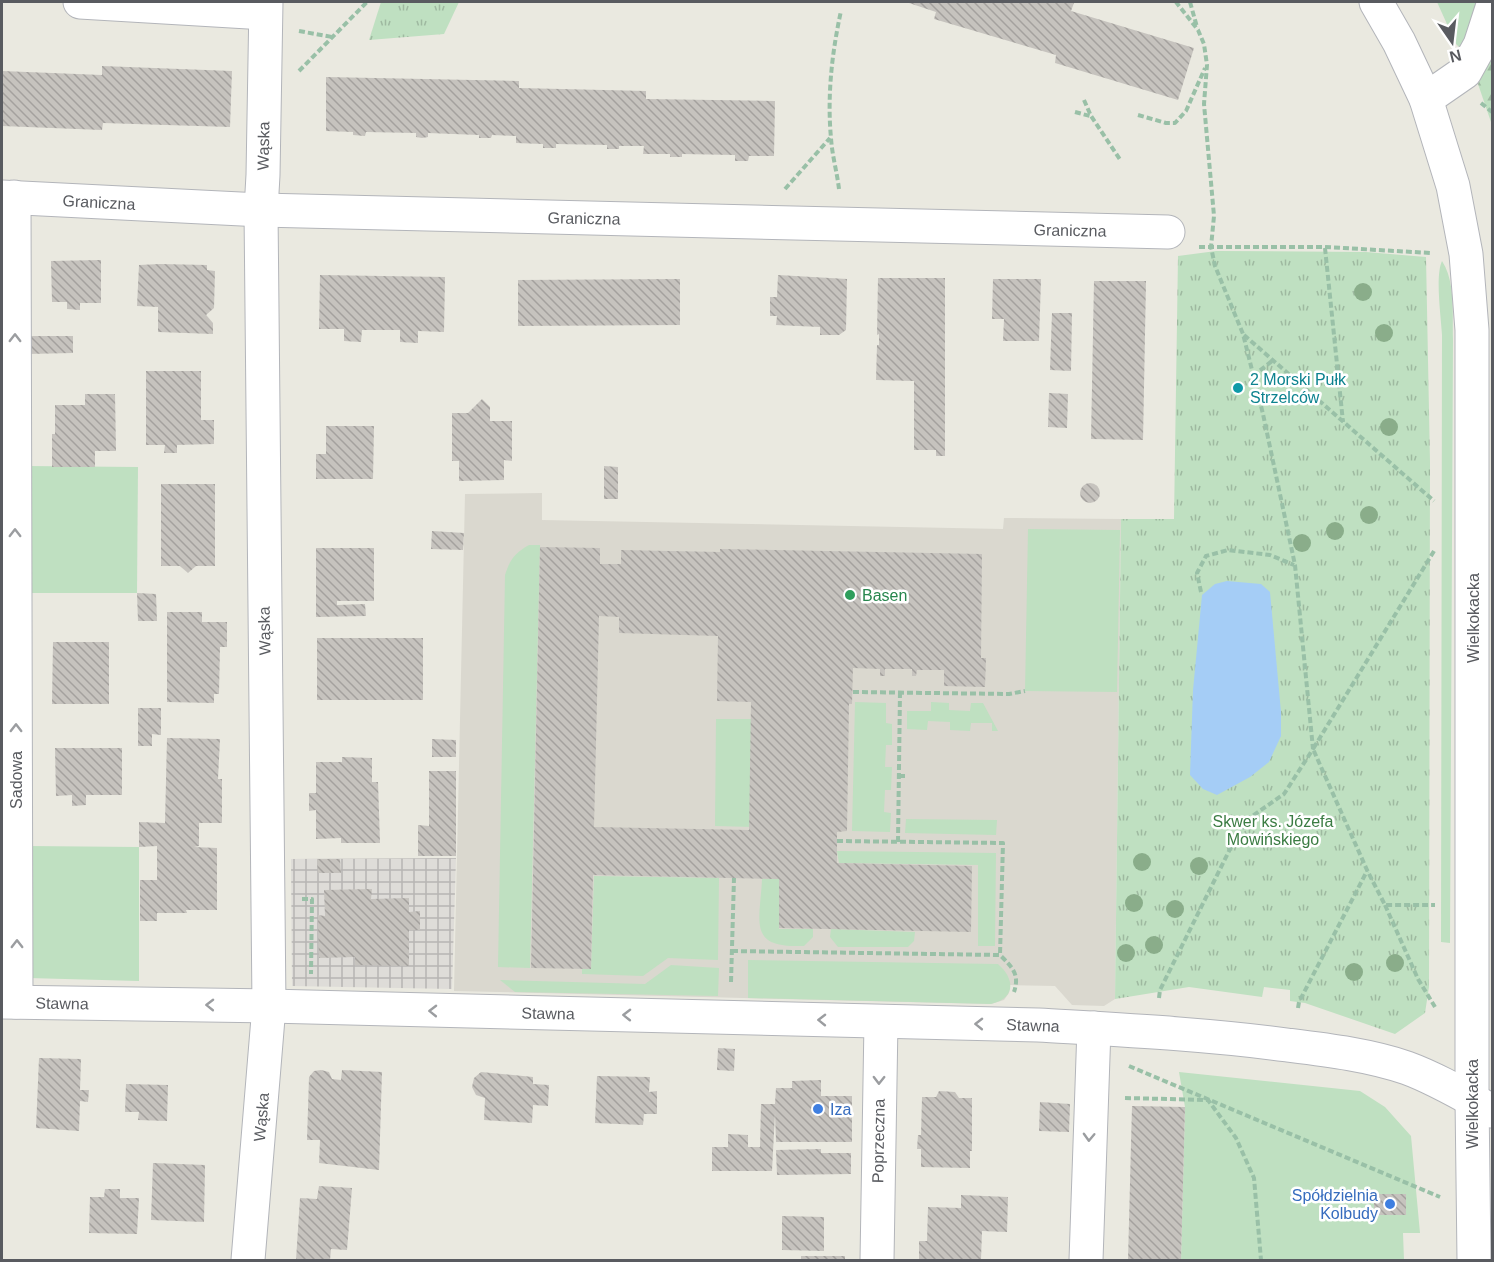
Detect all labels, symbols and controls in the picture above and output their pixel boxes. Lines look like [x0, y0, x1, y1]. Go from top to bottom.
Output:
north arrow [1422, 12, 1482, 72]
text: N [1448, 46, 1463, 66]
street label: Wąska [255, 121, 272, 171]
street label: Graniczna [62, 192, 136, 213]
street label: Graniczna [547, 209, 621, 228]
street label: Graniczna [1033, 221, 1107, 240]
one-way arrow [8, 333, 21, 342]
place label: 2 Morski Pułk Strzelców [1250, 371, 1347, 406]
marker: 2 Morski Pułk Strzelców [1231, 381, 1245, 395]
one-way arrow [9, 528, 21, 537]
street label: Wielkokacka [1465, 573, 1482, 663]
place label: Basen [862, 587, 907, 604]
marker: Basen [843, 588, 857, 602]
street label: Wąska [256, 606, 273, 656]
one-way arrow [10, 723, 22, 732]
street label: Sadowa [8, 751, 25, 809]
park label: Skwer ks. Józefa Mowińskiego [1213, 813, 1334, 848]
one-way arrow [11, 939, 23, 948]
street label: Stawna [35, 995, 89, 1012]
one-way arrow [206, 999, 215, 1012]
one-way arrow [428, 1004, 437, 1017]
street label: Stawna [521, 1005, 575, 1022]
one-way arrow [623, 1009, 632, 1022]
one-way arrow [818, 1014, 827, 1027]
street label: Stawna [1006, 1016, 1060, 1035]
one-way arrow [975, 1018, 984, 1030]
street label: Wielkokacka [1464, 1059, 1481, 1149]
one-way arrow [873, 1076, 885, 1085]
street label: Wąska [251, 1092, 272, 1142]
street label: Poprzeczna [869, 1099, 888, 1183]
place label: Iza [830, 1101, 851, 1118]
marker: Iza [811, 1102, 825, 1116]
one-way arrow [1083, 1133, 1096, 1142]
place label: Spółdzielnia Kolbudy [1292, 1187, 1378, 1222]
marker: Spółdzielnia Kolbudy [1383, 1197, 1397, 1211]

